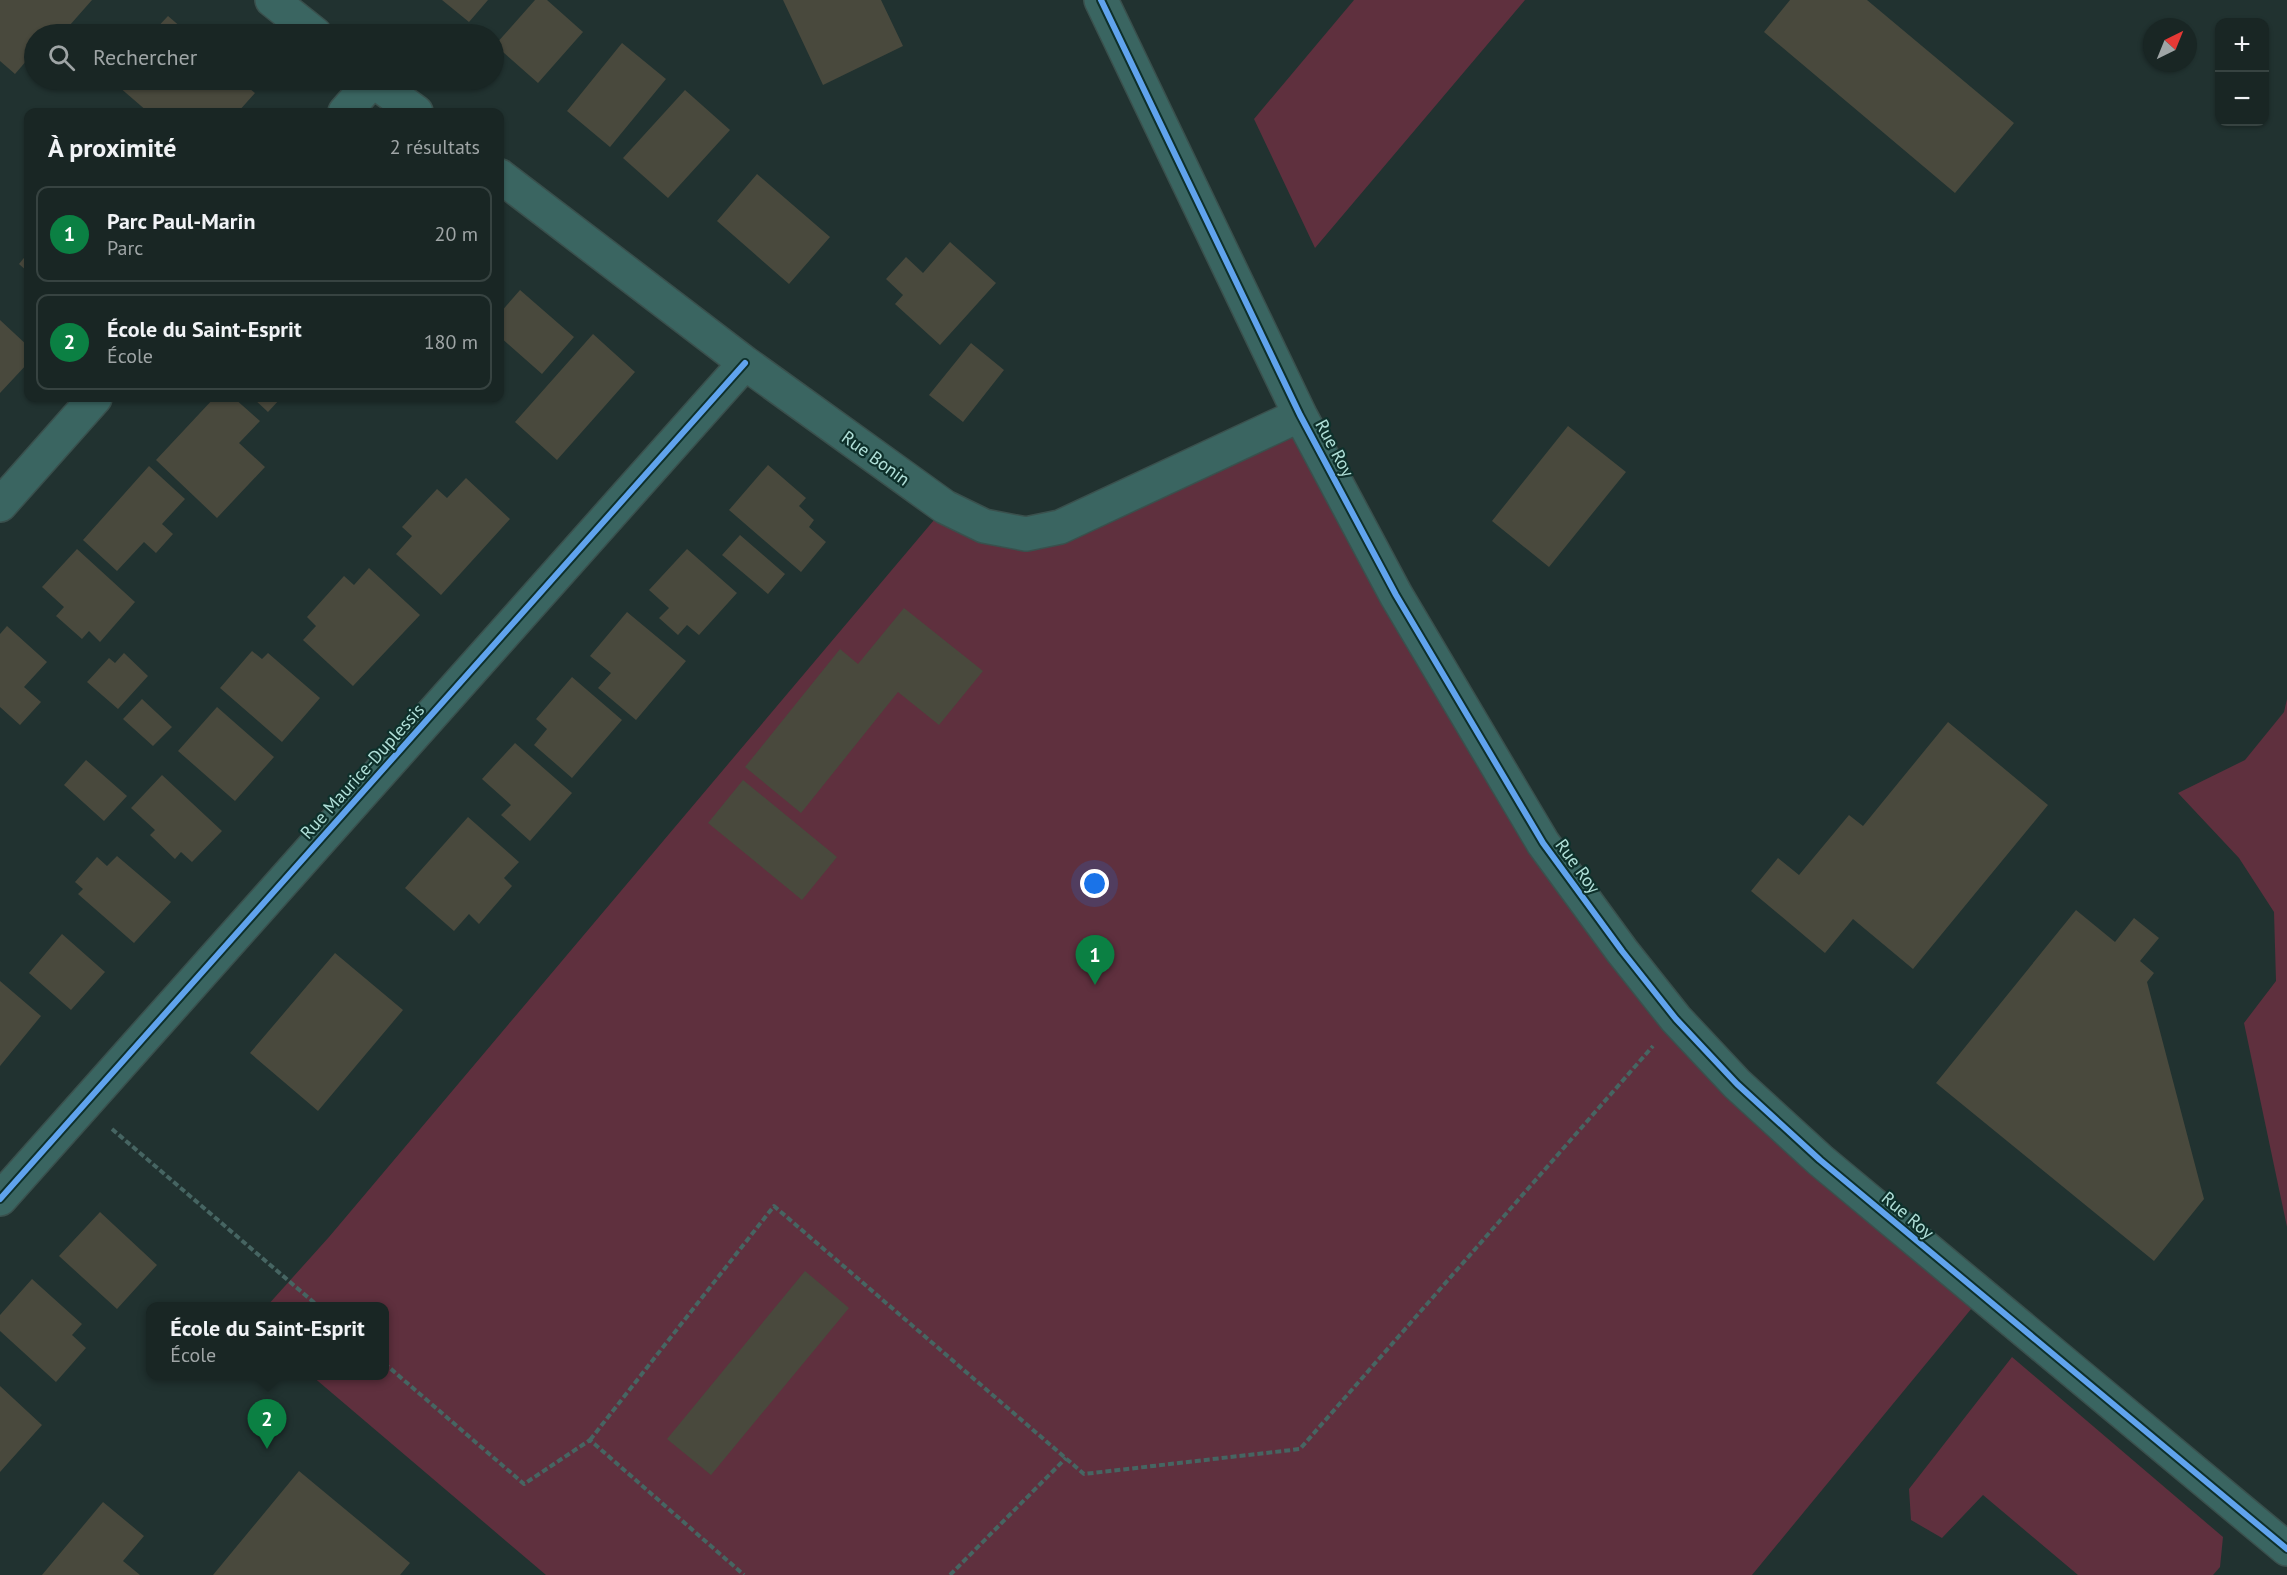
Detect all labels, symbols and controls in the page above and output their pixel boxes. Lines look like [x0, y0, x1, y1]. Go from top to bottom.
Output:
north arrow [2143, 18, 2197, 72]
map controls [2215, 18, 2269, 126]
button: + [2215, 18, 2269, 72]
search box [24, 24, 504, 90]
icon: search [45, 41, 78, 74]
text: Rechercher [93, 43, 197, 71]
button: − [2215, 72, 2269, 126]
text: À proximité [48, 131, 176, 164]
text: 2 résultats [390, 134, 480, 160]
text: Parc Paul-Marin [107, 207, 255, 235]
text: 1 [64, 221, 75, 247]
text: 20 m [435, 221, 478, 247]
text: Parc [107, 235, 143, 261]
text: École du Saint-Esprit [107, 315, 302, 343]
text: 2 [64, 329, 75, 355]
text: 180 m [424, 329, 478, 355]
text: École [107, 343, 153, 369]
street label: Rue Roy [1310, 415, 1360, 481]
street label: Rue Bonin [837, 426, 915, 490]
street label: Rue Maurice-Duplessis [295, 698, 429, 844]
street label: Rue Roy [1551, 834, 1606, 898]
your location [1080, 869, 1109, 898]
pin: 1 [1076, 936, 1114, 985]
street label: Rue Roy [1877, 1186, 1940, 1244]
popup [146, 1302, 389, 1380]
text: École du Saint-Esprit [170, 1314, 365, 1342]
text: École [170, 1342, 216, 1368]
pin: 2 [248, 1400, 286, 1449]

